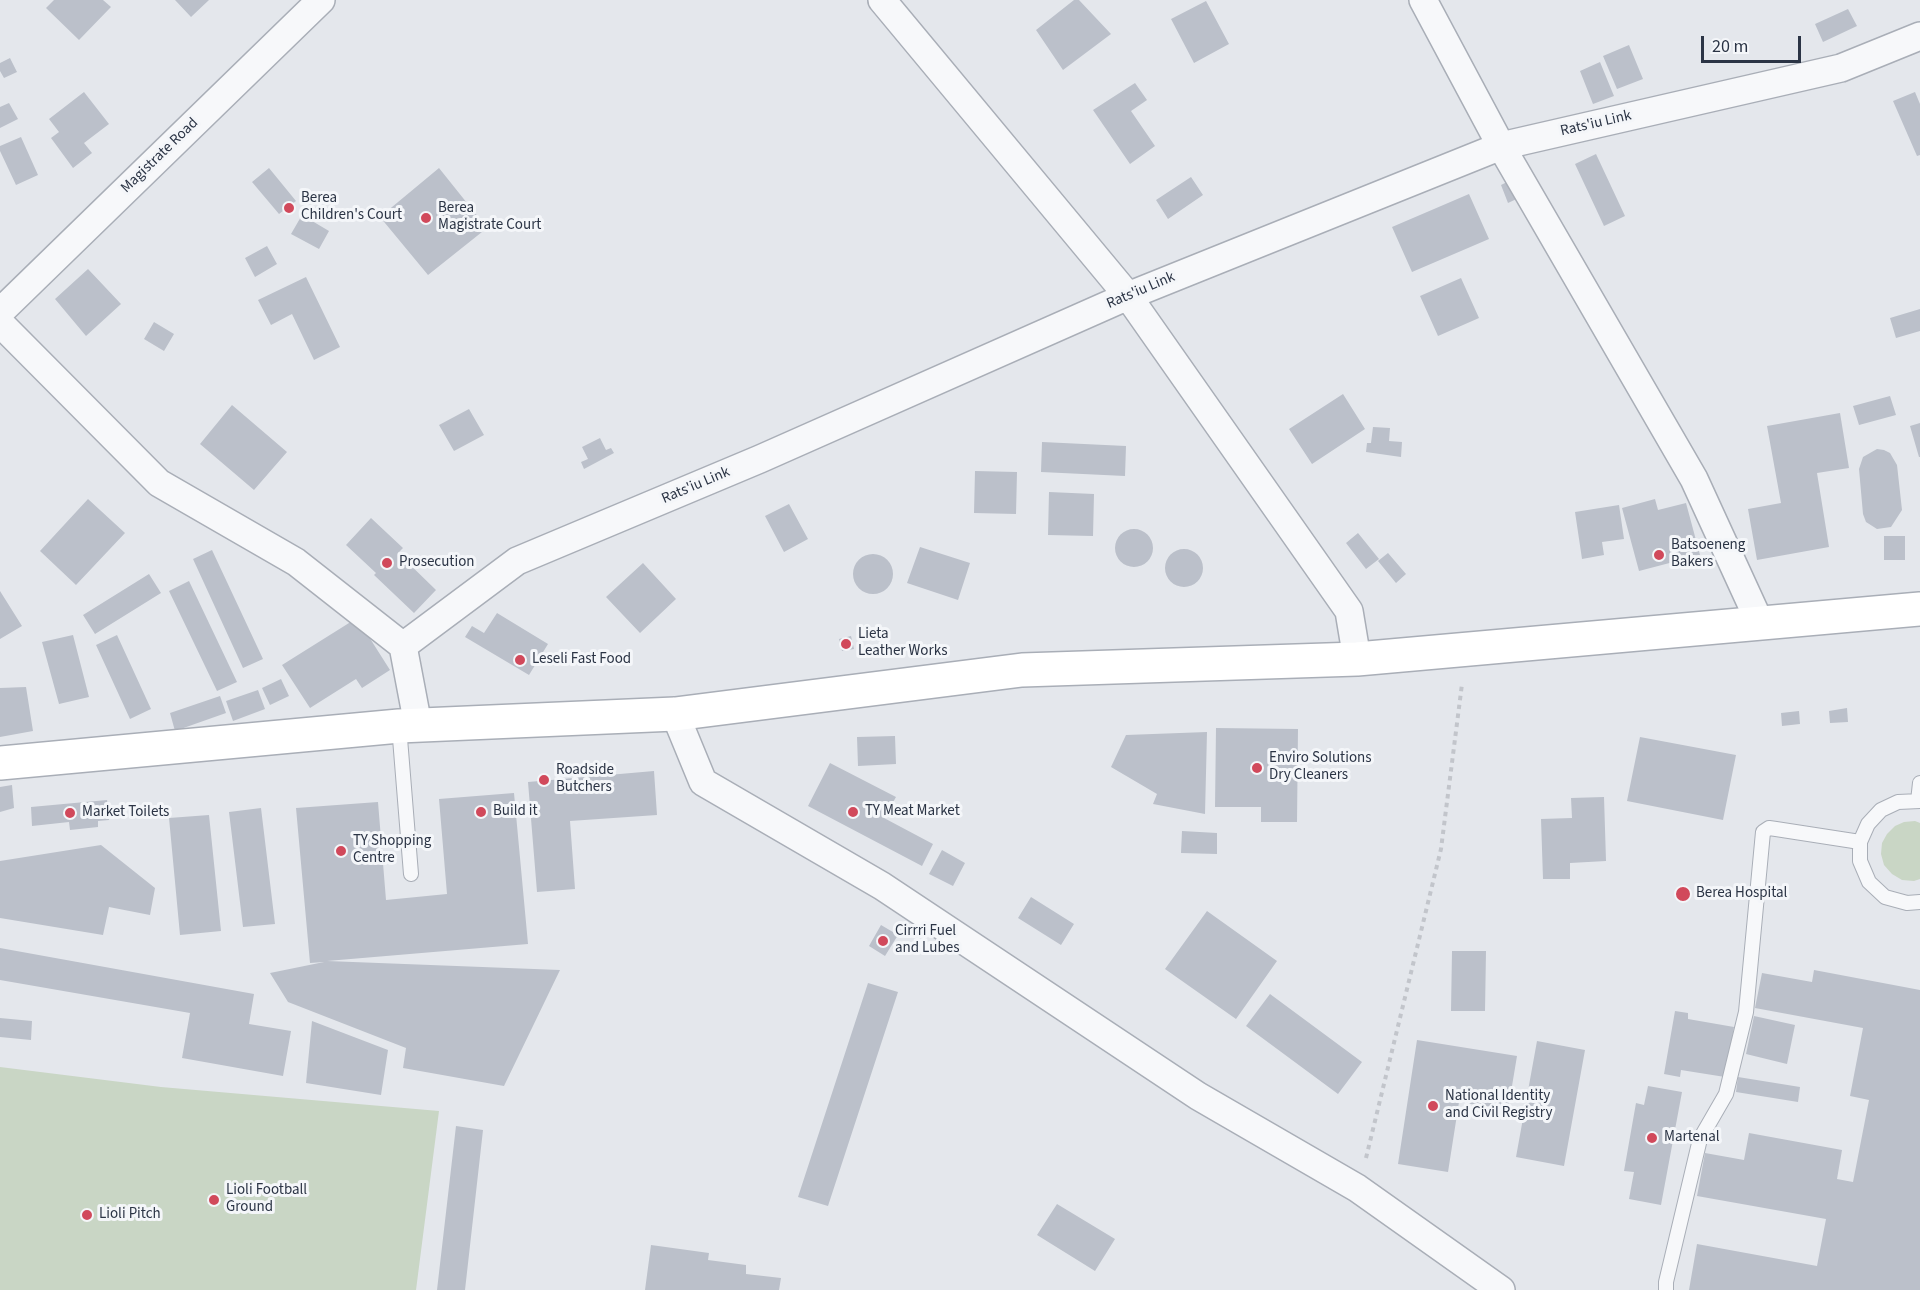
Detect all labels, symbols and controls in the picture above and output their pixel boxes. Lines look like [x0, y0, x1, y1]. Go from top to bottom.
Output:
scale bar [1704, 24, 1804, 62]
text: 20 m [1712, 34, 1748, 59]
street label: Rats'iu Link [1559, 107, 1633, 141]
street label: Magistrate Road [118, 115, 202, 197]
place label: Berea Children's Court [301, 190, 402, 225]
place label: Berea Magistrate Court [438, 200, 541, 235]
marker: Berea Children's Court [282, 201, 296, 215]
marker: Berea Magistrate Court [419, 211, 433, 225]
street label: Rats'iu Link [1104, 269, 1178, 313]
street label: Rats'iu Link [659, 464, 733, 508]
place label: Batsoeneng Bakers [1671, 537, 1745, 572]
marker: Batsoeneng Bakers [1652, 548, 1666, 562]
place label: Prosecution [399, 554, 474, 572]
marker: Prosecution [380, 556, 394, 570]
place label: Lieta Leather Works [858, 626, 947, 661]
marker: Lieta Leather Works [839, 637, 853, 651]
place label: Leseli Fast Food [532, 651, 631, 669]
marker: Leseli Fast Food [513, 653, 527, 667]
place label: Enviro Solutions Dry Cleaners [1269, 750, 1371, 785]
marker: Enviro Solutions Dry Cleaners [1250, 761, 1264, 775]
place label: Roadside Butchers [556, 762, 614, 797]
marker: Roadside Butchers [537, 773, 551, 787]
place label: Build it [493, 803, 538, 821]
place label: TY Meat Market [865, 803, 960, 821]
place label: Market Toilets [82, 804, 169, 822]
marker: Build it [474, 805, 488, 819]
marker: TY Meat Market [846, 805, 860, 819]
marker: Market Toilets [63, 806, 77, 820]
place label: TY Shopping Centre [353, 833, 431, 868]
marker: TY Shopping Centre [334, 844, 348, 858]
marker: Berea Hospital [1674, 885, 1692, 903]
place label: Berea Hospital [1696, 885, 1787, 903]
place label: Cirrri Fuel and Lubes [895, 923, 959, 958]
marker: Cirrri Fuel and Lubes [876, 934, 890, 948]
place label: National Identity and Civil Registry [1445, 1088, 1552, 1123]
marker: National Identity and Civil Registry [1426, 1099, 1440, 1113]
place label: Martenal [1664, 1129, 1720, 1147]
marker: Martenal [1645, 1131, 1659, 1145]
place label: Lioli Football Ground [226, 1182, 307, 1217]
marker: Lioli Football Ground [207, 1193, 221, 1207]
place label: Lioli Pitch [99, 1206, 161, 1224]
marker: Lioli Pitch [80, 1208, 94, 1222]

